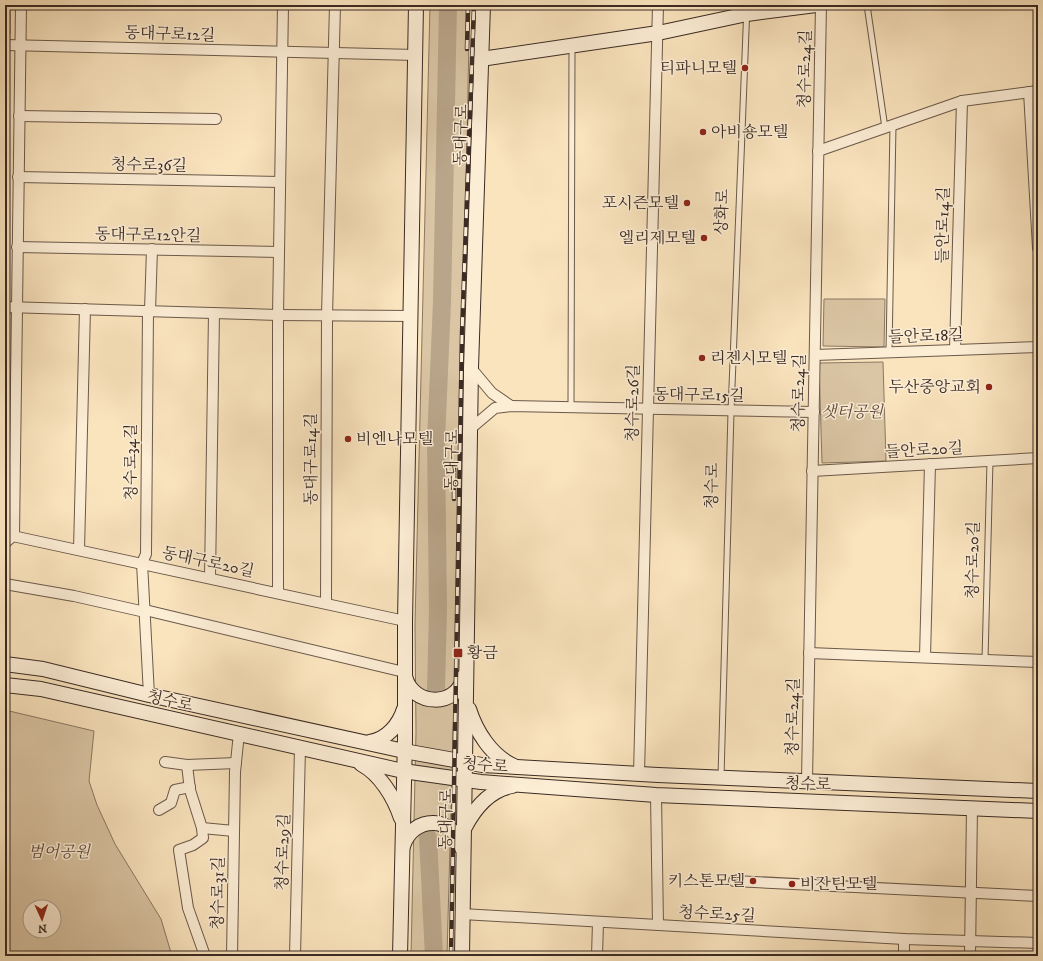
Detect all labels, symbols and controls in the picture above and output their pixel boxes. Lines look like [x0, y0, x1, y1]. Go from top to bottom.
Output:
street label: 동대구로12길 [124, 22, 216, 46]
street label: 청수로24길 [794, 29, 816, 109]
place label: 티파니모텔 [660, 58, 737, 78]
marker: 티파니모텔 [740, 63, 750, 73]
street label: 동대구로 [450, 103, 472, 166]
place label: 아비숑모텔 [711, 122, 788, 142]
marker: 아비숑모텔 [698, 127, 708, 137]
street label: 청수로36길 [111, 154, 187, 176]
street label: 들안로14길 [932, 186, 954, 264]
street label: 상화로 [711, 188, 733, 236]
place label: 포시즌모텔 [602, 193, 679, 213]
marker: 포시즌모텔 [682, 198, 692, 208]
street label: 동대구로12안길 [95, 224, 201, 246]
place label: 엘리제모텔 [619, 228, 696, 248]
marker: 엘리제모텔 [699, 233, 709, 243]
street label: 들안로18길 [888, 325, 964, 347]
place label: 리젠시모텔 [710, 348, 787, 368]
marker: 리젠시모텔 [697, 353, 707, 363]
street label: 청수로24길 [788, 353, 810, 433]
street label: 청수로26길 [622, 364, 644, 442]
place label: 두산중앙교회 [888, 377, 981, 397]
marker: 두산중앙교회 [984, 382, 994, 392]
street label: 동대구로15길 [653, 384, 745, 406]
park label: 샛터공원 [821, 402, 884, 422]
street label: 동대구로14길 [301, 413, 321, 505]
street label: 청수로34길 [121, 423, 141, 501]
street label: 동대구로 [441, 428, 463, 491]
place label: 비엔나모텔 [356, 429, 433, 449]
marker: 비엔나모텔 [343, 434, 353, 444]
street label: 들안로20길 [884, 438, 964, 462]
street label: 청수로 [702, 462, 722, 509]
street label: 청수로20길 [962, 521, 984, 599]
street label: 동대구로20길 [160, 542, 256, 582]
place label: 황금 [467, 643, 498, 663]
marker: 황금 [452, 647, 464, 659]
street label: 청수로24길 [782, 677, 804, 757]
street label: 청수로 [145, 686, 195, 716]
street label: 청수로 [461, 753, 510, 777]
street label: 청수로 [784, 773, 832, 795]
street label: 동대구로 [435, 787, 457, 850]
street label: 청수로29길 [272, 813, 294, 891]
park label: 범어공원 [28, 842, 91, 862]
street label: 청수로31길 [207, 856, 229, 930]
place label: 키스톤모텔 [668, 871, 745, 891]
place label: 비잔틴모텔 [800, 874, 877, 894]
marker: 키스톤모텔 [748, 876, 758, 886]
marker: 비잔틴모텔 [787, 879, 797, 889]
north arrow [22, 899, 62, 939]
street label: 청수로25길 [678, 902, 756, 926]
text: N [38, 921, 47, 935]

